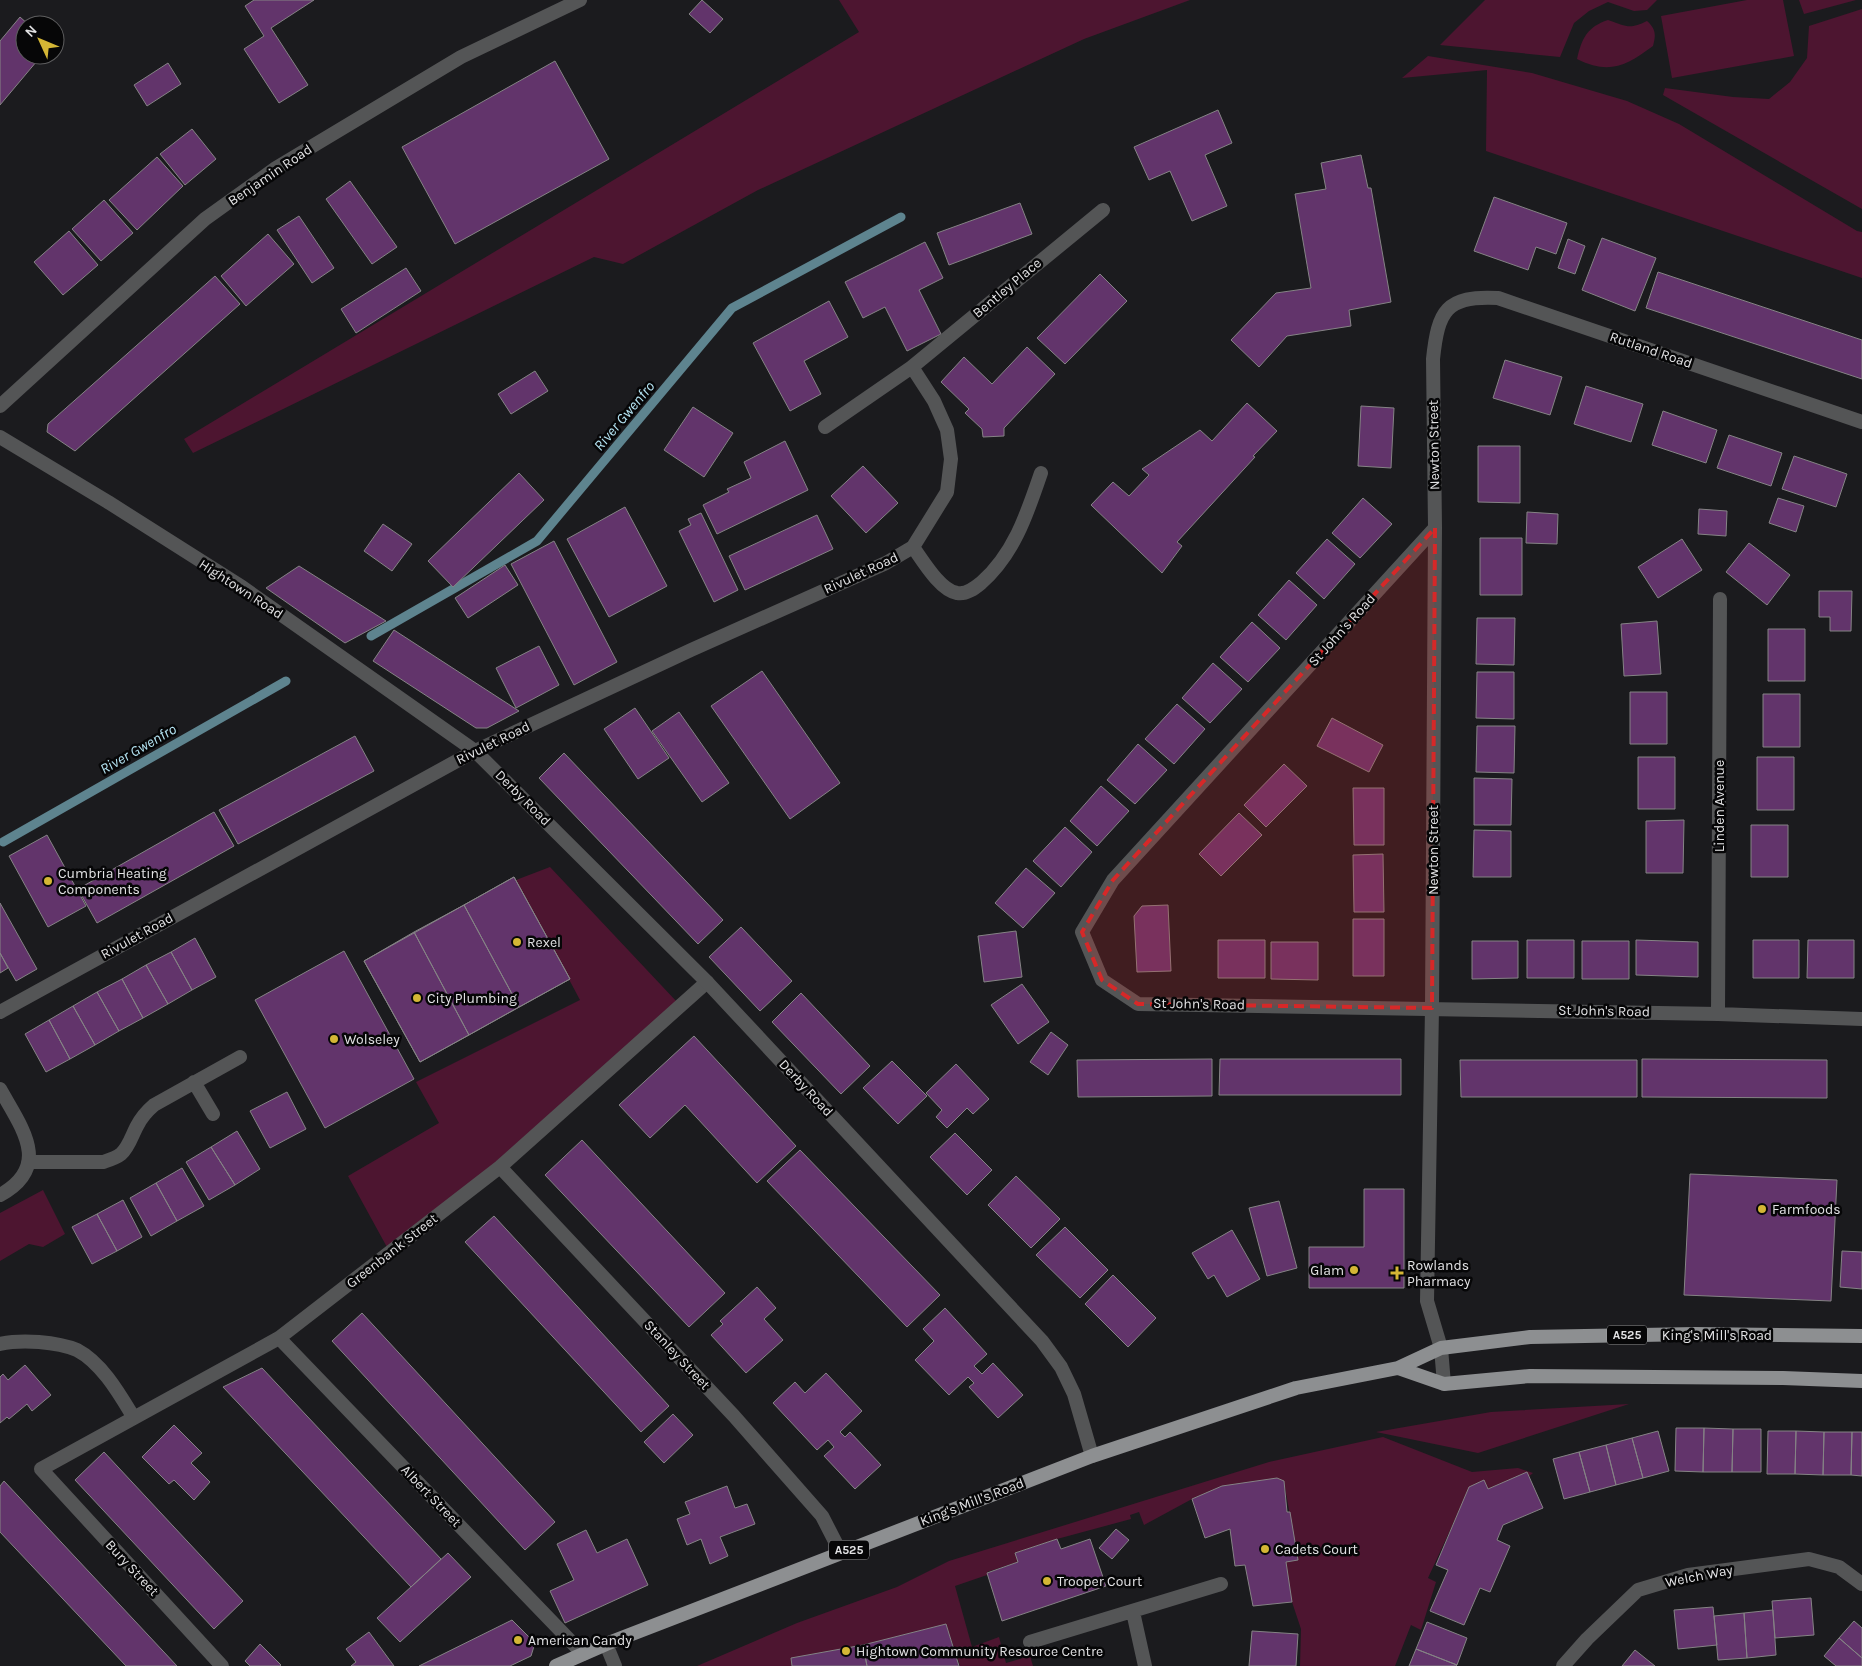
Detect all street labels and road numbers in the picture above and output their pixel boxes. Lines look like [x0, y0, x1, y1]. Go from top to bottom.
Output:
street label: Benjamin Road [225, 141, 315, 209]
street label: Bentley Place [969, 254, 1045, 322]
street label: Rutland Road [1607, 328, 1695, 372]
street label: Newton Street [1425, 400, 1443, 490]
street label: Rivulet Road [821, 548, 901, 598]
street label: Hightown Road [196, 555, 286, 623]
street label: St John's Road [1305, 590, 1379, 670]
street label: Rivulet Road [453, 718, 533, 768]
street label: Linden Avenue [1711, 760, 1728, 852]
street label: Derby Road [492, 767, 554, 829]
street label: Newton Street [1425, 805, 1442, 895]
street label: Rivulet Road [98, 909, 176, 963]
street label: St John's Road [1153, 995, 1245, 1013]
street label: St John's Road [1558, 1002, 1650, 1020]
street label: Derby Road [775, 1056, 837, 1120]
street label: Greenbank Street [343, 1210, 441, 1292]
street label: Stanley Street [640, 1317, 714, 1393]
road number: A525 [1607, 1326, 1647, 1344]
street label: King's Mill's Road [1662, 1327, 1772, 1344]
street label: Albert Street [397, 1461, 465, 1531]
street label: King's Mill's Road [917, 1474, 1027, 1530]
street label: Bury Street [102, 1536, 162, 1600]
road number: A525 [829, 1540, 869, 1560]
street label: Welch Way [1664, 1561, 1735, 1591]

